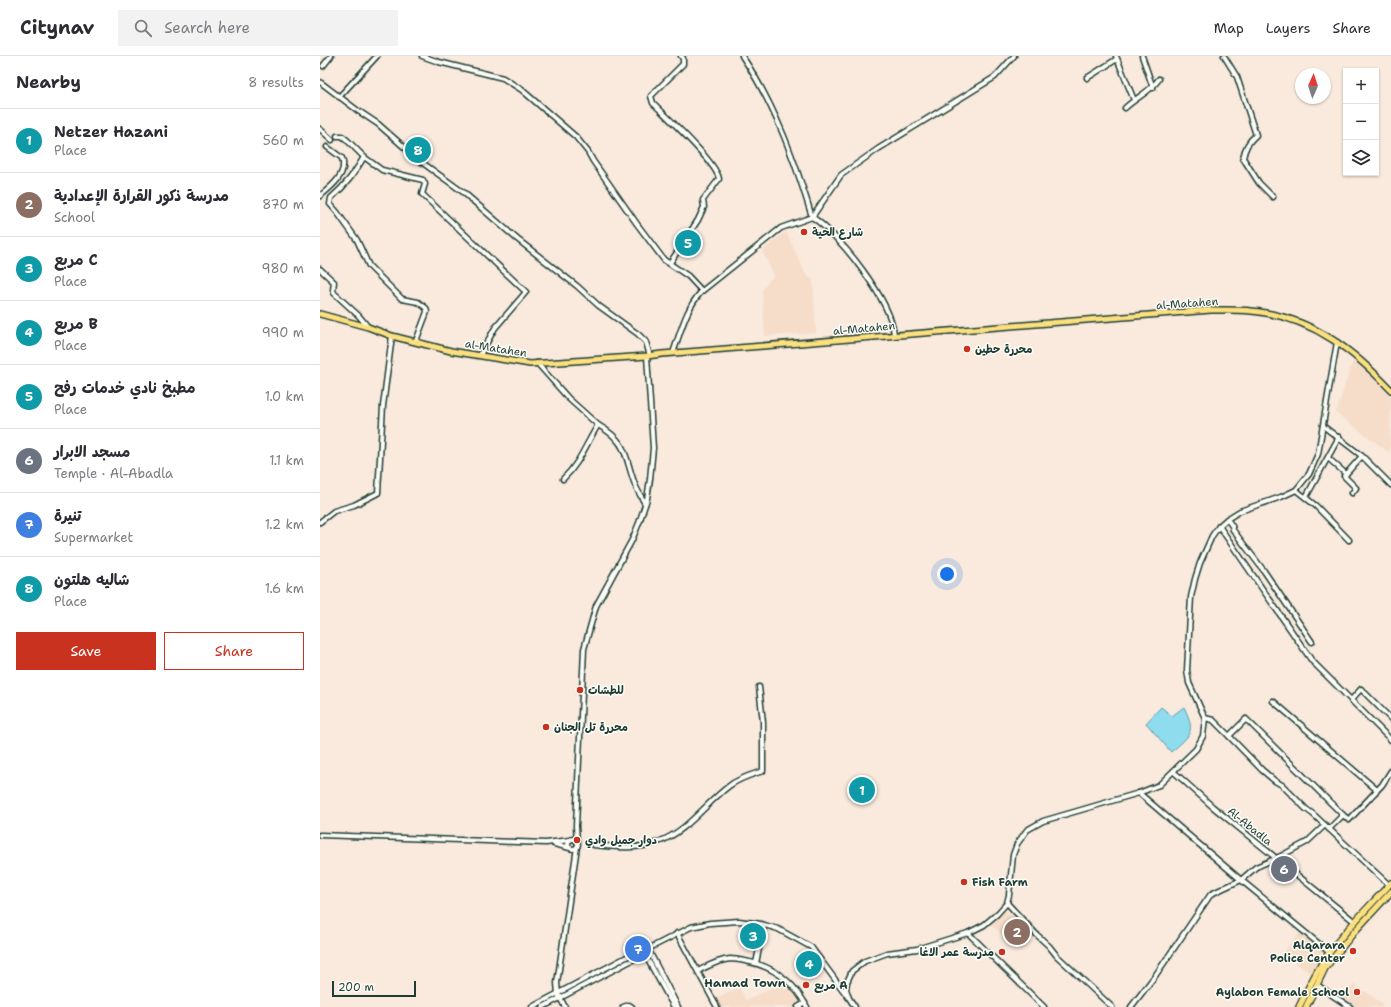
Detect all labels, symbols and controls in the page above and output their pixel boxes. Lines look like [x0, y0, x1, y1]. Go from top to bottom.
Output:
search box [118, 10, 398, 46]
text: Citynav [20, 15, 94, 40]
icon: search [132, 17, 154, 39]
text: Search here [164, 18, 250, 38]
text: Map [1214, 19, 1244, 37]
text: Layers [1266, 19, 1310, 37]
text: Share [1332, 19, 1371, 37]
north arrow [1295, 68, 1331, 104]
map controls [1343, 68, 1379, 176]
button: + [1343, 68, 1379, 104]
text: Nearby [16, 71, 81, 93]
text: 8 results [248, 74, 304, 91]
button: − [1343, 104, 1379, 140]
text: Netzer Hazani [54, 122, 168, 142]
text: 1 [26, 132, 32, 149]
text: 560 m [263, 132, 304, 149]
pin: 8 [405, 135, 431, 165]
button: layers [1343, 140, 1379, 176]
text: Place [54, 142, 87, 159]
text: مدرسة ذكور القرارة الإعدادية [54, 186, 229, 206]
text: 2 [24, 196, 34, 213]
text: 870 m [262, 196, 304, 213]
text: School [54, 209, 95, 226]
place label: شارع الحية [812, 225, 863, 240]
marker: شارع الحية [799, 227, 809, 237]
pin: 5 [675, 228, 701, 258]
text: مربع C [54, 250, 98, 270]
text: 3 [24, 260, 34, 277]
text: 980 m [262, 260, 304, 277]
text: Place [54, 273, 87, 290]
street label: al-Matahen [1155, 294, 1219, 313]
text: مربع B [54, 314, 98, 334]
street label: al-Matahen [832, 318, 896, 339]
text: 4 [24, 324, 34, 341]
text: 990 m [262, 324, 304, 341]
street label: al-Matahen [464, 336, 528, 361]
text: Place [54, 337, 87, 354]
place label: محررة حطين [975, 342, 1033, 357]
marker: محررة حطين [962, 344, 972, 354]
text: مطبخ نادي خدمات رفح [54, 378, 195, 398]
text: 5 [25, 388, 33, 405]
text: 1.0 km [265, 388, 304, 405]
text: Place [54, 401, 87, 418]
text: مسجد الابرار [54, 442, 130, 462]
text: 6 [24, 452, 34, 469]
text: 1.1 km [269, 452, 304, 469]
text: Temple · Al-Abadla [54, 465, 173, 482]
text: تنيرة [54, 506, 81, 526]
text: 7 [24, 516, 34, 533]
text: 1.2 km [265, 516, 304, 533]
text: Supermarket [54, 529, 133, 546]
your location [937, 564, 957, 584]
text: شاليه هلتون [54, 570, 129, 590]
text: 8 [24, 580, 34, 597]
text: 1.6 km [265, 580, 304, 597]
text: Place [54, 593, 87, 610]
button: Save [16, 632, 156, 670]
button: Share [164, 632, 304, 670]
place label: للطشات [588, 683, 624, 698]
marker: للطشات [575, 685, 585, 695]
place label: محررة تل الجنان [554, 720, 628, 735]
marker: محررة تل الجنان [541, 722, 551, 732]
pin: 1 [849, 775, 875, 805]
street label: Al-Abadla [1224, 804, 1275, 849]
place label: دوار جميل وادي [585, 833, 657, 849]
marker: دوار جميل وادي [572, 835, 582, 845]
pin: 6 [1271, 854, 1297, 884]
place label: Fish Farm [972, 875, 1028, 890]
marker: Fish Farm [959, 877, 969, 887]
pin: 2 [1004, 917, 1030, 947]
pin: 3 [740, 921, 766, 951]
pin: 7 [625, 934, 651, 964]
place label: Alqarara Police Center [1270, 938, 1345, 966]
place label: مدرسة عمر الاغا [920, 945, 994, 960]
marker: Alqarara Police Center [1348, 946, 1358, 956]
marker: مدرسة عمر الاغا [997, 947, 1007, 957]
pin: 4 [796, 949, 822, 979]
district label: Hamad Town [704, 975, 786, 991]
place label: مربع A [814, 978, 848, 993]
scale bar [332, 979, 416, 998]
text: 200 m [338, 980, 374, 995]
marker: مربع A [801, 980, 811, 990]
place label: Aylabon Female School [1216, 985, 1349, 1000]
marker: Aylabon Female School [1352, 987, 1362, 997]

